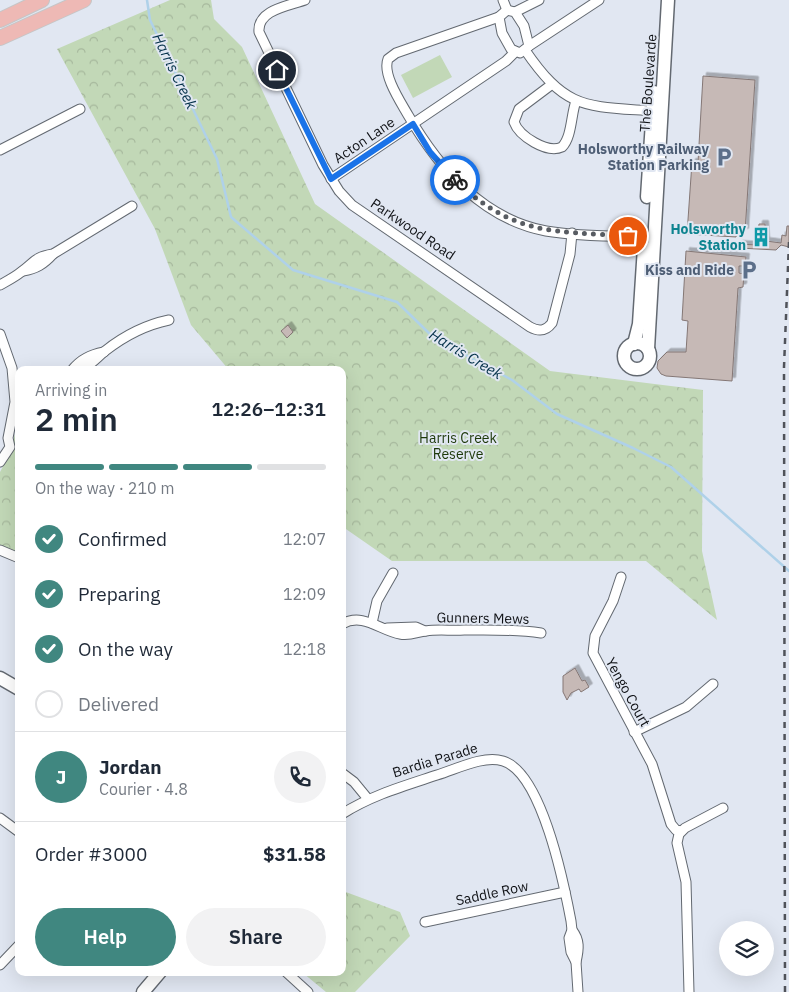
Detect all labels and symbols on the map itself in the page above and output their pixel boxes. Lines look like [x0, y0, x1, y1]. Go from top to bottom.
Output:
water label: Harris Creek [148, 30, 202, 112]
street label: The Boulevarde [636, 33, 660, 133]
pin [256, 49, 298, 91]
street label: Acton Lane [330, 113, 398, 167]
place label: Holsworthy Railway Station Parking [578, 140, 710, 174]
parking icon: Holsworthy Railway Station Parking [713, 146, 735, 168]
courier [430, 155, 480, 205]
street label: Parkwood Road [367, 194, 459, 264]
pin [607, 215, 649, 257]
place label: Holsworthy Station [670, 220, 747, 254]
building icon: Holsworthy Station [750, 226, 772, 248]
parking icon: Kiss and Ride [738, 259, 760, 281]
place label: Kiss and Ride [645, 261, 734, 279]
water label: Harris Creek [426, 325, 506, 383]
park label: Harris Creek Reserve [419, 429, 498, 463]
street label: Gunners Mews [436, 608, 530, 628]
street label: Yengo Court [602, 654, 654, 730]
street label: Bardia Parade [390, 738, 480, 782]
street label: Saddle Row [454, 876, 530, 909]

